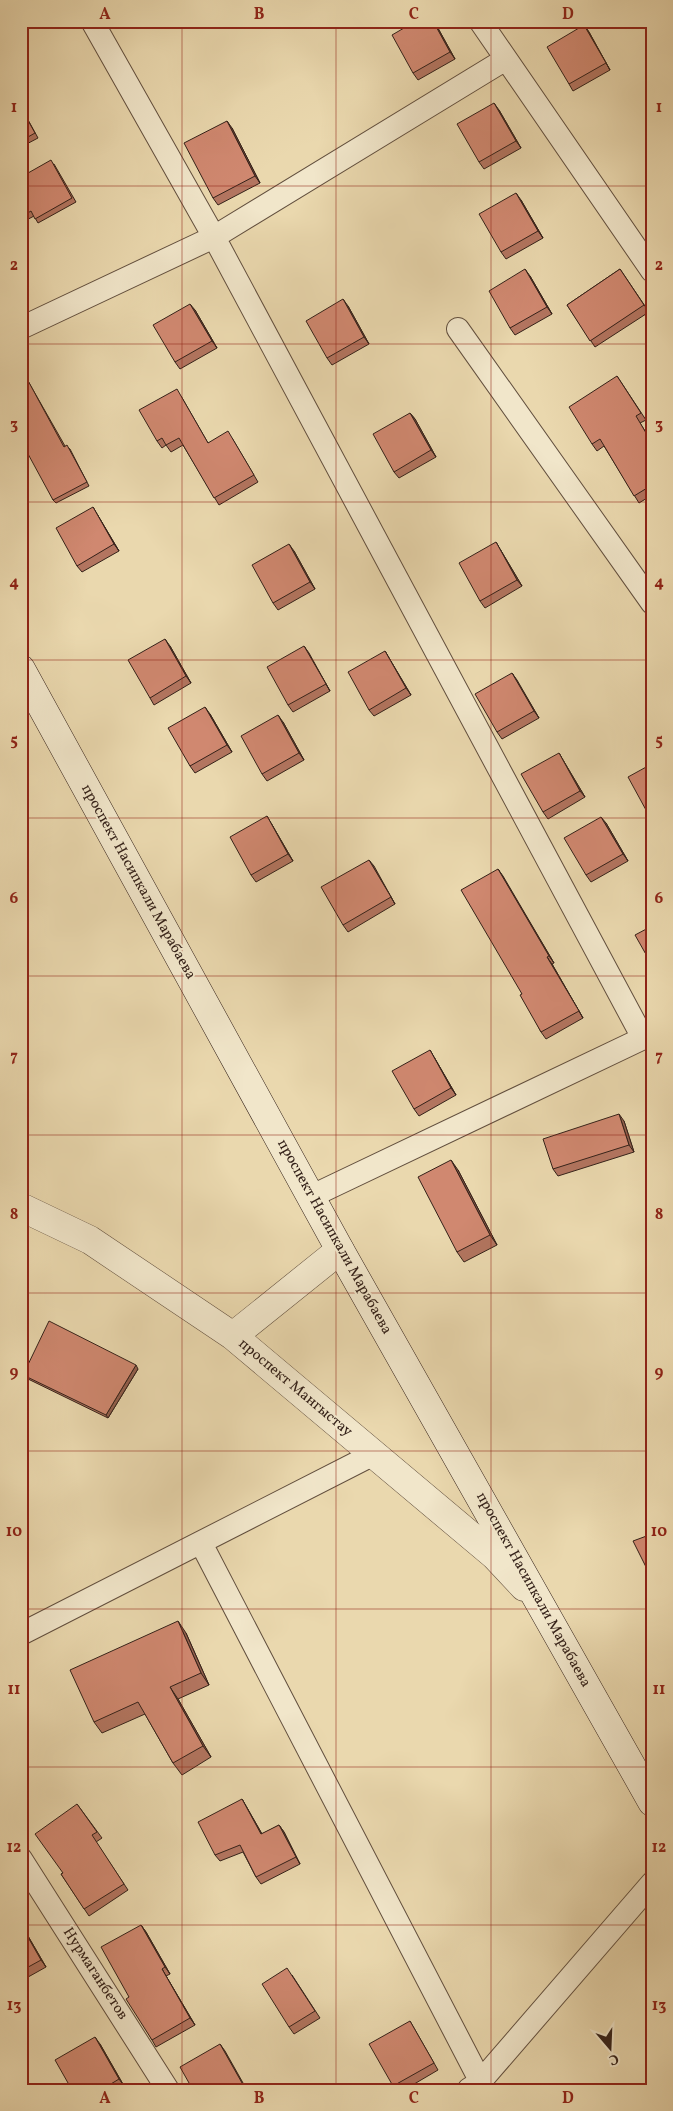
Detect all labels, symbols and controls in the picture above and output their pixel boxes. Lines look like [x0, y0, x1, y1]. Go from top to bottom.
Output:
text: A [99, 4, 111, 26]
text: B [254, 4, 265, 26]
text: C [409, 4, 419, 26]
text: D [562, 4, 574, 26]
text: 1 [11, 97, 17, 119]
text: 1 [656, 97, 662, 119]
text: 2 [10, 255, 18, 277]
text: 2 [655, 255, 663, 277]
text: 3 [10, 414, 18, 436]
text: 3 [655, 414, 663, 436]
text: 4 [9, 572, 19, 594]
text: 4 [654, 572, 664, 594]
text: 5 [10, 730, 18, 752]
text: 5 [655, 730, 663, 752]
street label: проспект Насипкали Марабаева [75, 781, 201, 983]
text: 6 [10, 888, 19, 910]
text: 6 [655, 888, 664, 910]
text: 7 [10, 1046, 18, 1068]
text: 7 [655, 1046, 663, 1068]
street label: проспект Насипкали Марабаева [271, 1136, 397, 1338]
text: 8 [10, 1204, 18, 1226]
text: 8 [655, 1204, 663, 1226]
street label: проспект Мангыстау [233, 1334, 357, 1442]
text: 9 [10, 1362, 19, 1384]
text: 9 [655, 1362, 664, 1384]
street label: проспект Насипкали Марабаева [470, 1489, 596, 1691]
text: 10 [6, 1521, 22, 1543]
text: 10 [651, 1521, 667, 1543]
text: 11 [8, 1679, 20, 1701]
text: 11 [653, 1679, 665, 1701]
text: 12 [7, 1837, 21, 1859]
text: 12 [652, 1837, 666, 1859]
street label: Нурмаганбетов [57, 1924, 133, 2024]
text: 13 [7, 1995, 21, 2017]
text: 13 [652, 1995, 666, 2017]
north arrow [586, 2024, 636, 2074]
text: С [606, 2048, 621, 2069]
text: A [99, 2088, 111, 2110]
text: B [254, 2088, 265, 2110]
text: C [409, 2088, 419, 2110]
text: D [562, 2088, 574, 2110]

